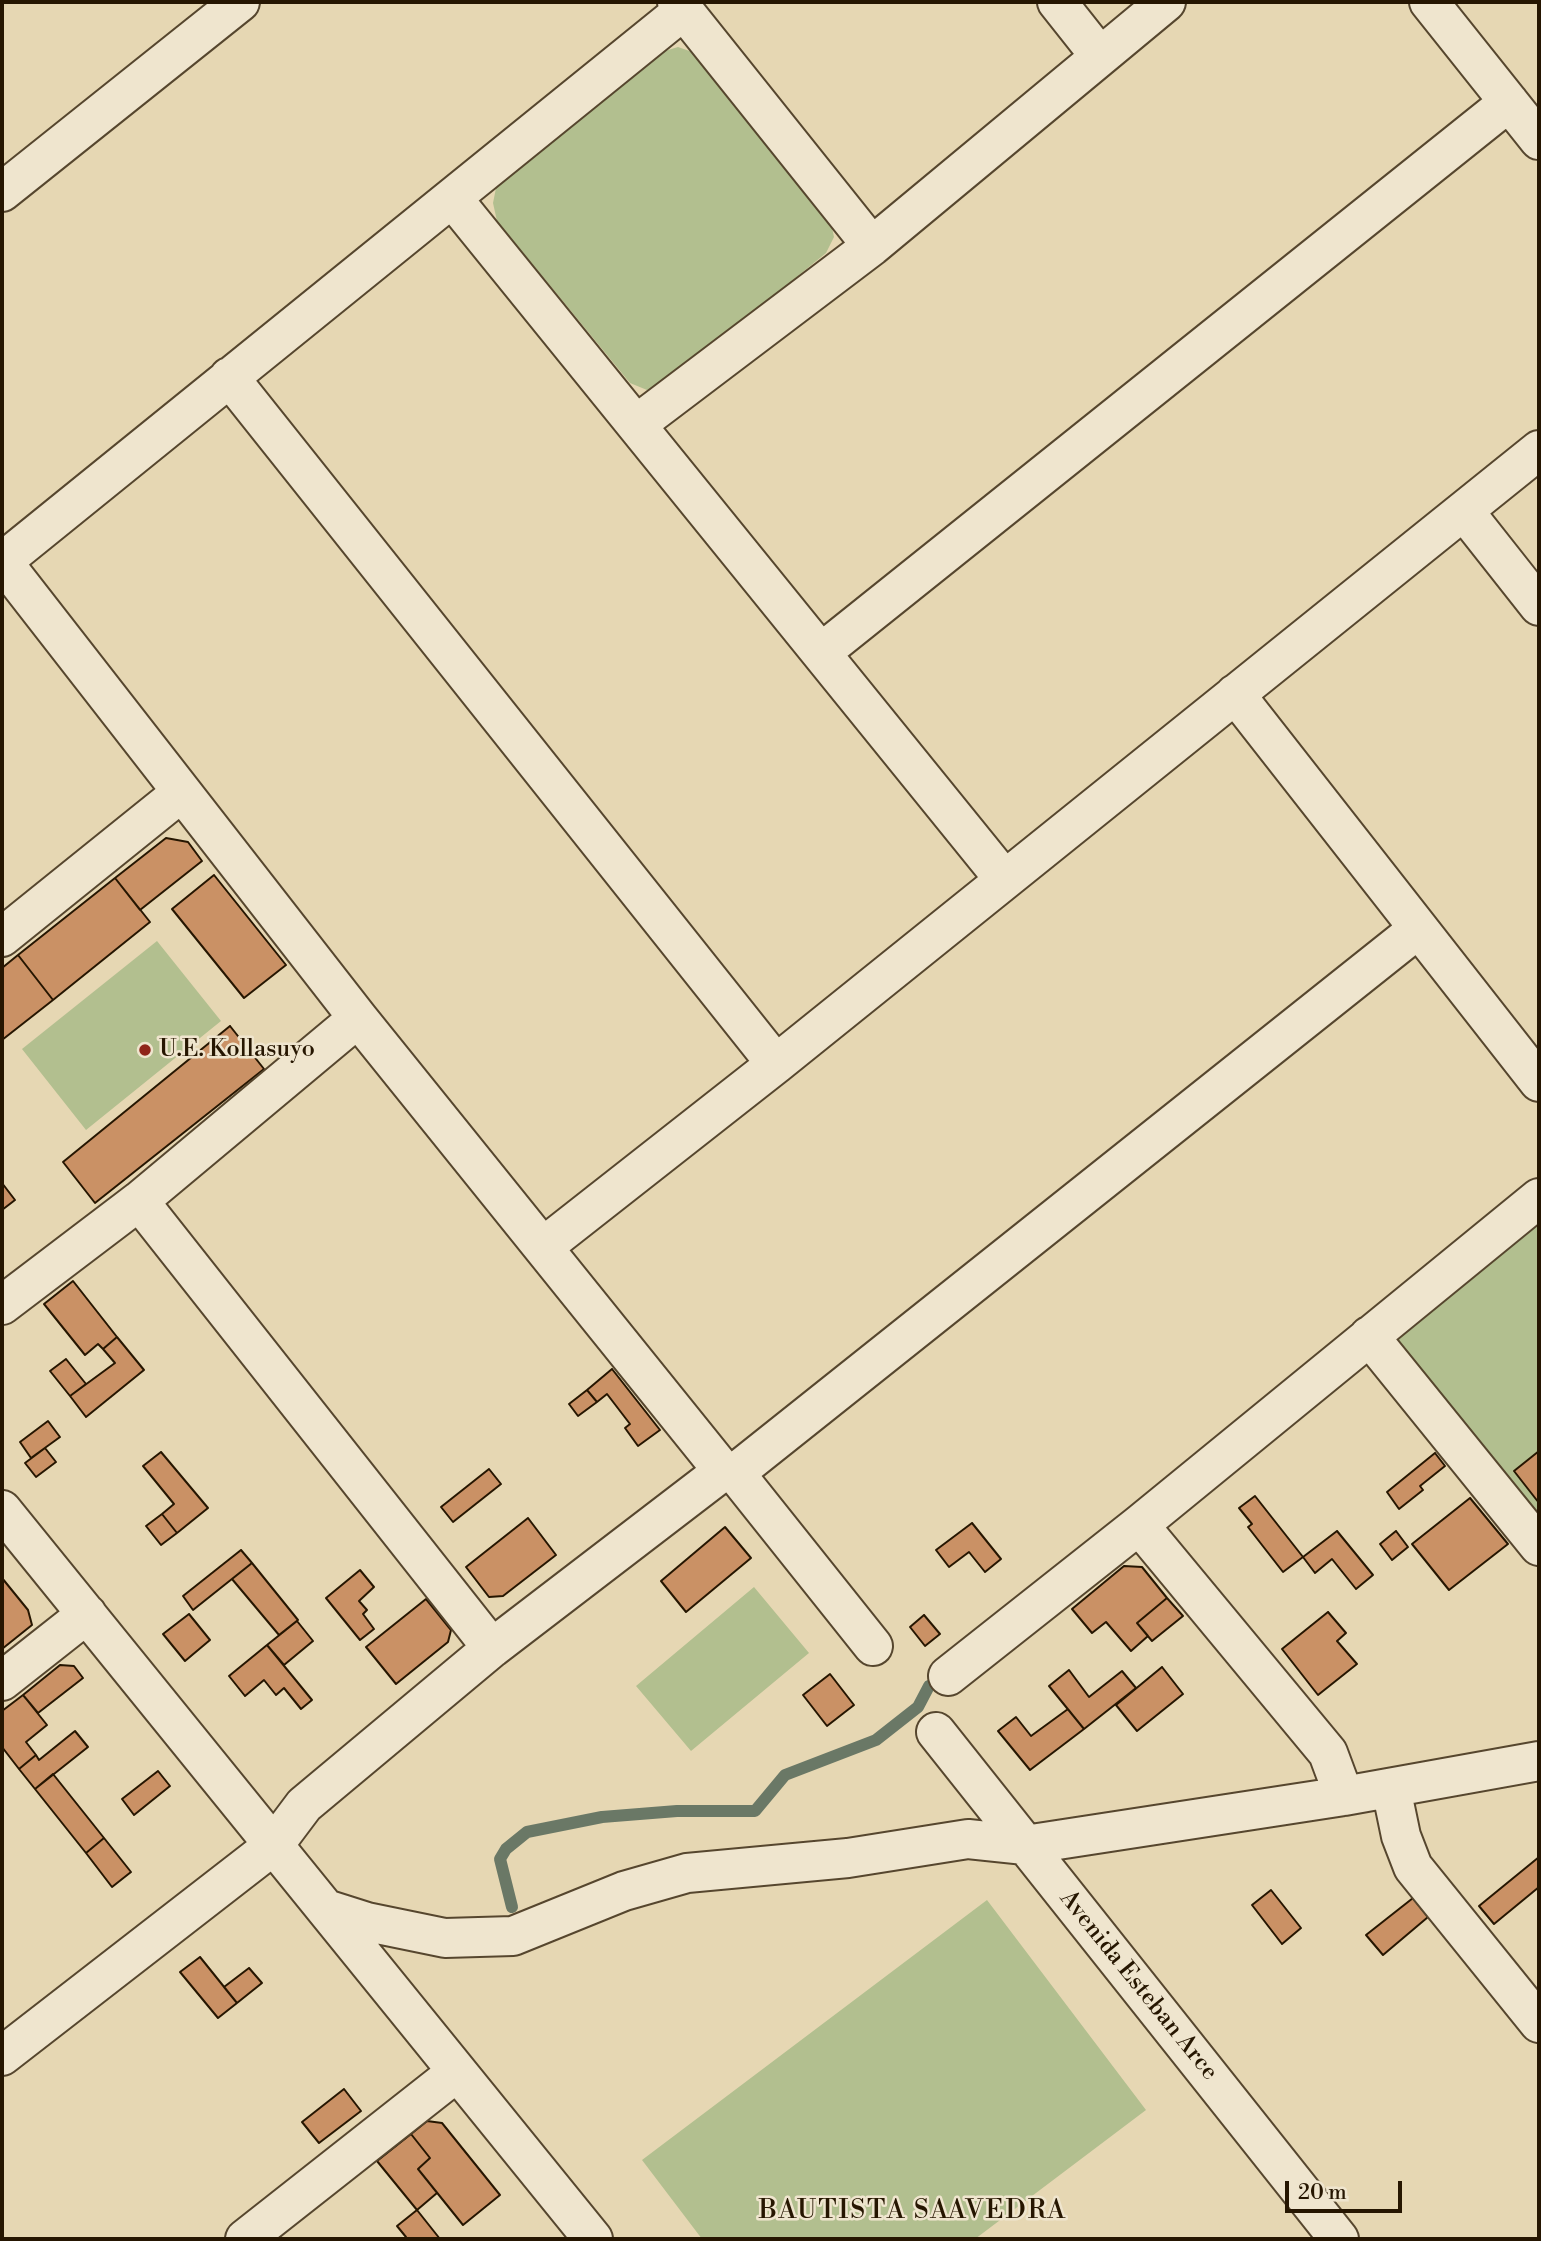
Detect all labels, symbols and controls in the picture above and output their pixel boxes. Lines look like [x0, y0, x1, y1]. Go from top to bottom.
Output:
place label: U.E. Kollasuyo [159, 1036, 315, 1064]
marker: U.E. Kollasuyo [137, 1042, 153, 1058]
street label: Avenida Esteban Arce [1053, 1885, 1223, 2087]
scale bar [1289, 2168, 1406, 2212]
text: 20 m [1298, 2180, 1347, 2206]
district label: BAUTISTA SAAVEDRA [761, 2196, 1065, 2228]

